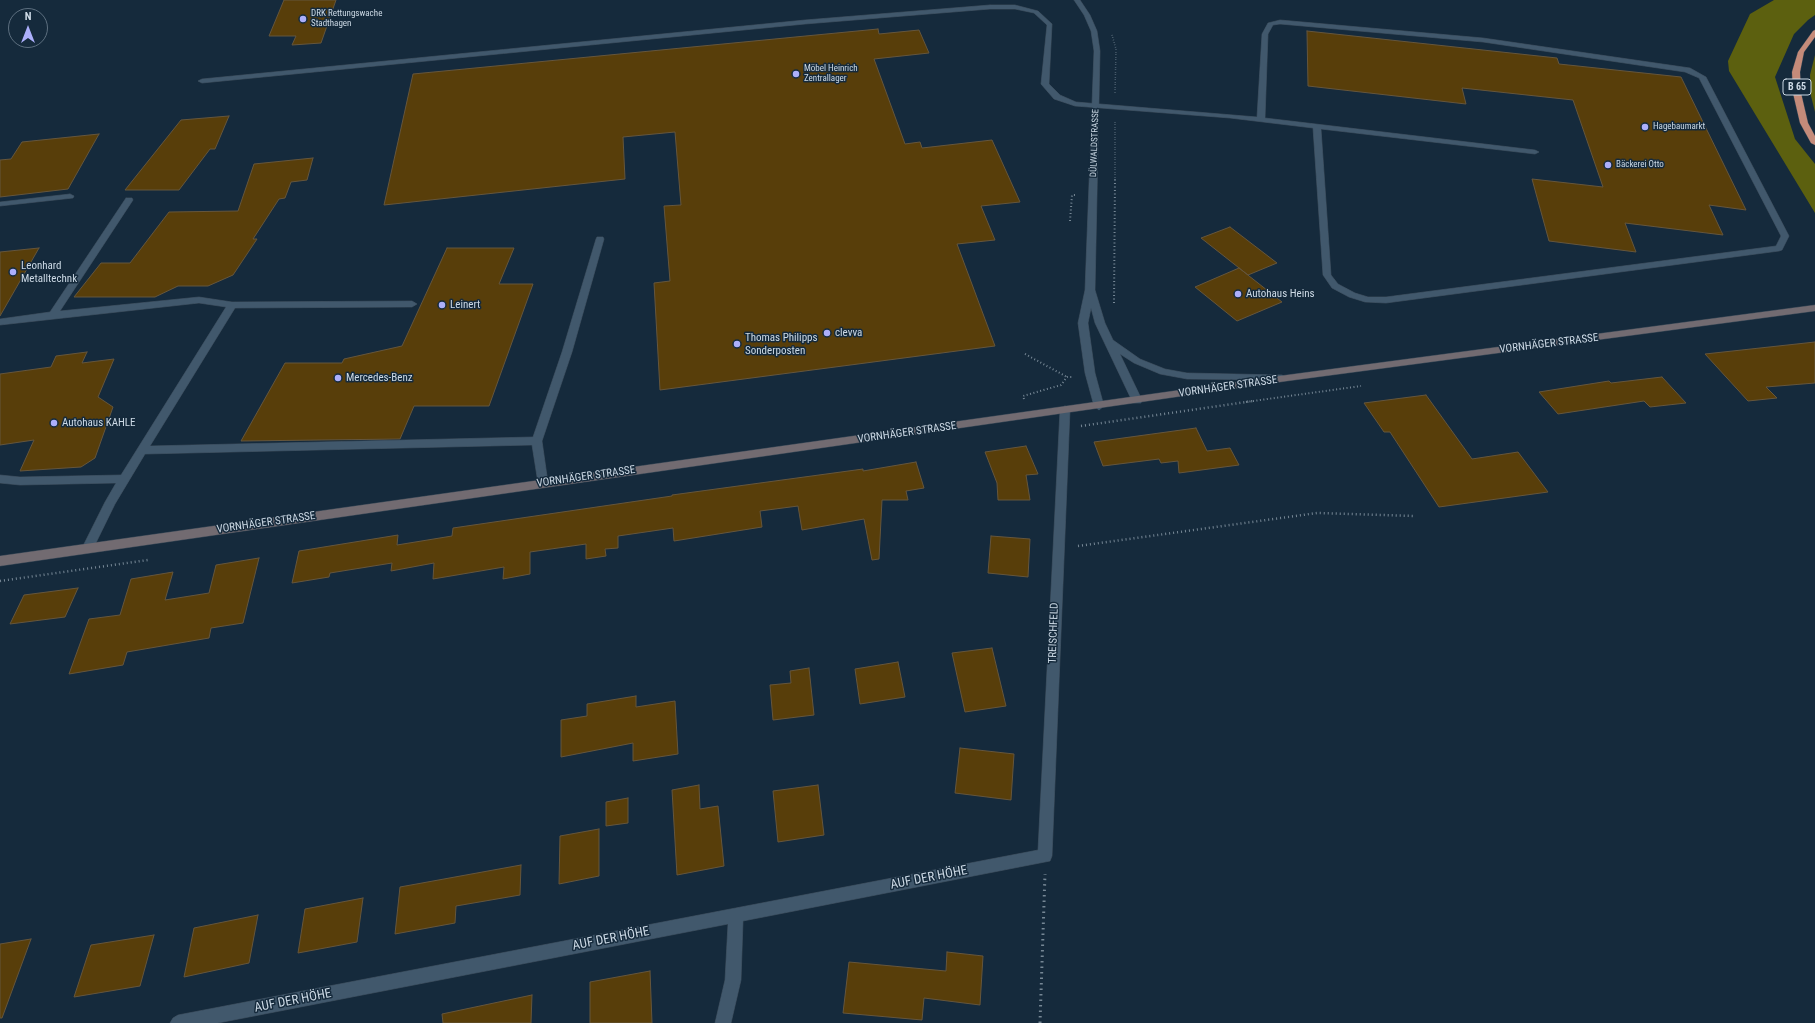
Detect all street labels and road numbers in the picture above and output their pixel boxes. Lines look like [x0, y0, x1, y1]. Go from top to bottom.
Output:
road number: B 65 [1783, 79, 1811, 95]
street label: DÜLWALDSTRASSE [1088, 109, 1102, 177]
street label: VORNHÄGER STRASSE [1499, 331, 1599, 357]
street label: VORNHÄGER STRASSE [1178, 374, 1278, 400]
street label: VORNHÄGER STRASSE [857, 420, 957, 446]
street label: VORNHÄGER STRASSE [536, 464, 636, 490]
street label: VORNHÄGER STRASSE [216, 510, 316, 536]
street label: TREISCHFELD [1046, 602, 1062, 664]
street label: AUF DER HÖHE [889, 863, 969, 893]
street label: AUF DER HÖHE [571, 924, 651, 954]
street label: AUF DER HÖHE [253, 986, 333, 1016]

